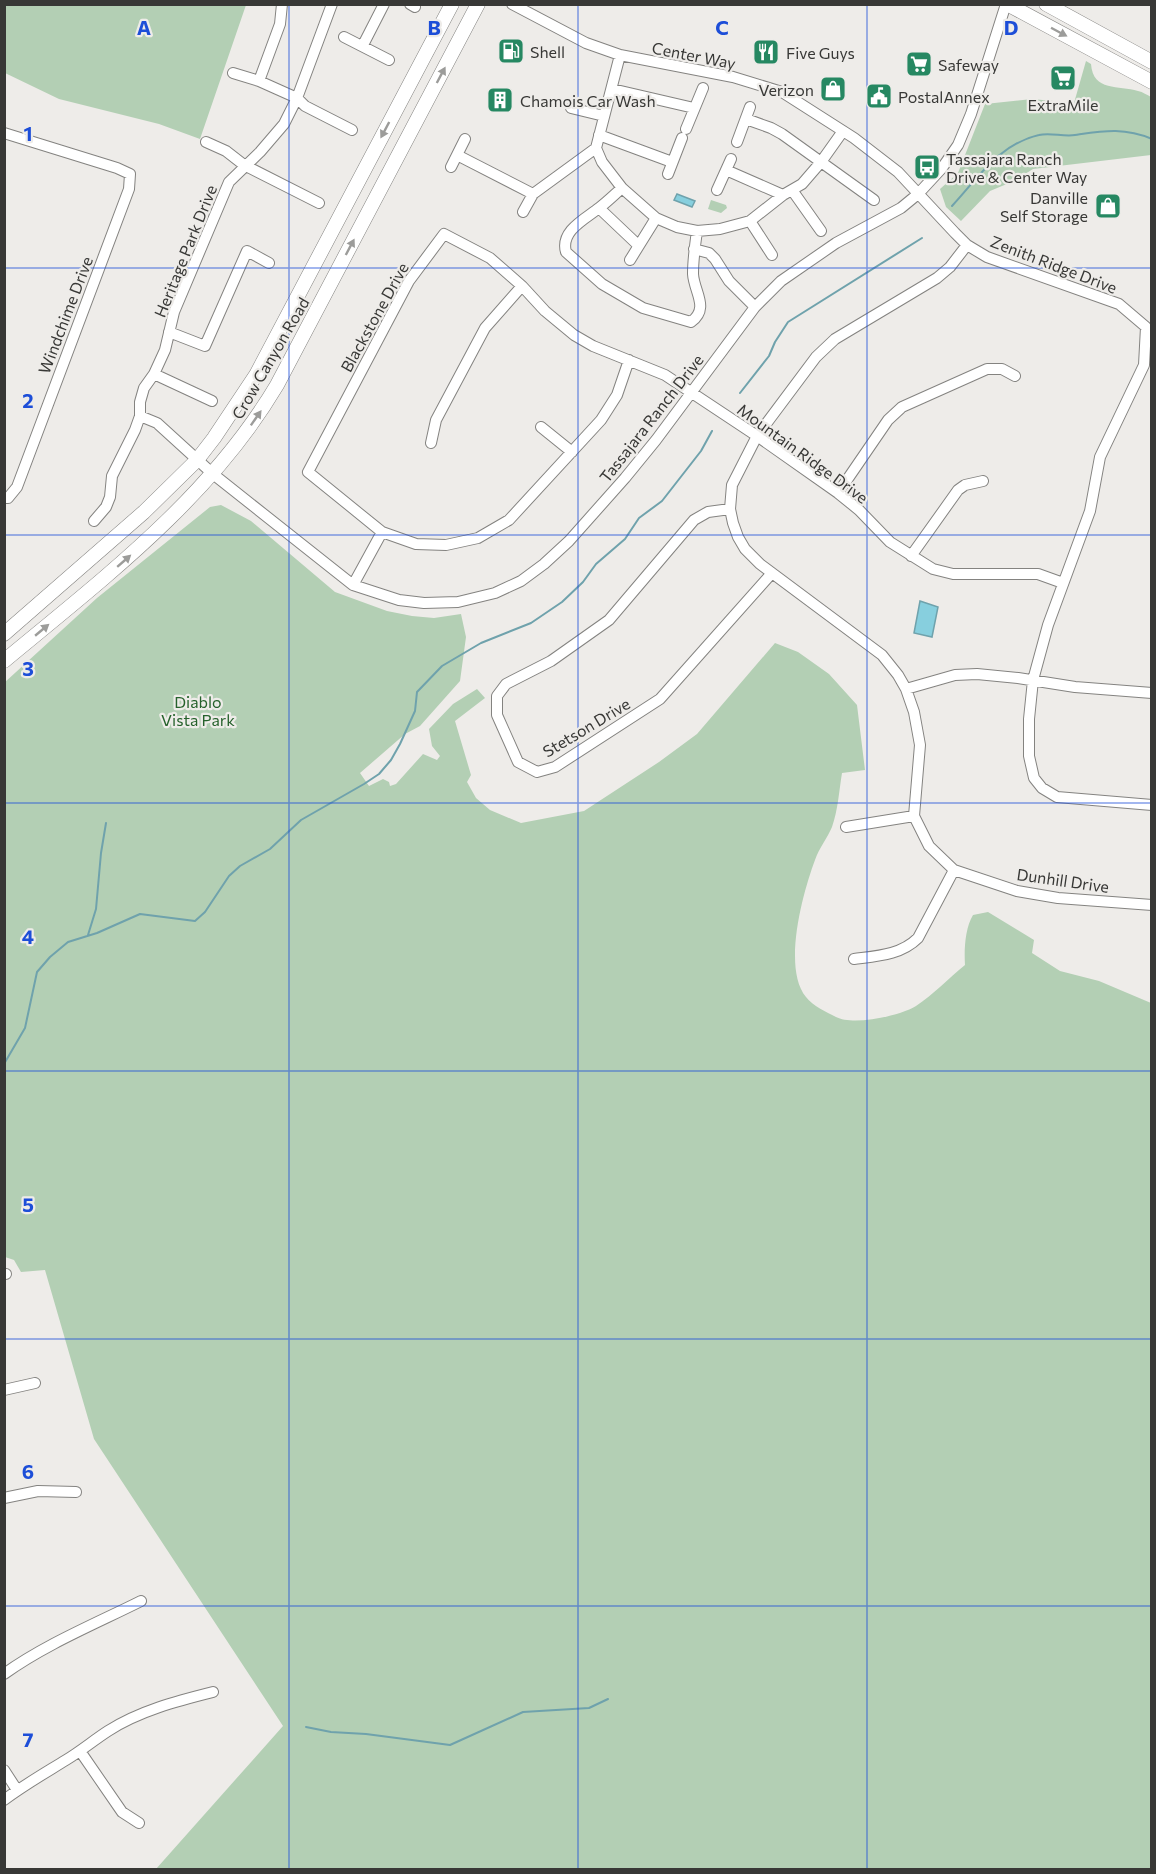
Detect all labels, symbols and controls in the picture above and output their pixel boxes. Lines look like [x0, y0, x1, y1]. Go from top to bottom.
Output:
text: A [137, 15, 151, 39]
text: B [427, 15, 441, 39]
text: C [715, 15, 729, 39]
text: D [1004, 15, 1018, 39]
one-way arrow [1051, 27, 1068, 37]
fuel station icon: Shell [496, 36, 526, 66]
restaurant icon: Five Guys [751, 37, 781, 67]
street label: Center Way [651, 38, 737, 72]
place label: Shell [530, 42, 565, 61]
place label: Five Guys [786, 43, 855, 62]
supermarket icon: Safeway [904, 49, 934, 79]
place label: Safeway [938, 55, 999, 74]
supermarket icon: ExtraMile [1048, 63, 1078, 93]
one-way arrow [436, 66, 446, 83]
shop icon: Verizon [818, 74, 848, 104]
place label: Verizon [759, 80, 814, 99]
public building icon: PostalAnnex [864, 81, 894, 111]
building icon: Chamois Car Wash [485, 85, 515, 115]
place label: PostalAnnex [898, 87, 990, 106]
place label: Chamois Car Wash [520, 91, 656, 110]
place label: ExtraMile [1027, 95, 1099, 114]
text: 1 [23, 121, 33, 145]
one-way arrow [380, 122, 390, 139]
place label: Tassajara Ranch Drive & Center Way [946, 149, 1087, 186]
bus stop icon: Tassajara Ranch Drive & Center Way [912, 152, 942, 182]
street label: Heritage Park Drive [150, 182, 220, 320]
place label: Danville Self Storage [1000, 188, 1088, 225]
shop icon: Danville Self Storage [1093, 191, 1123, 221]
street label: Zenith Ridge Drive [988, 231, 1120, 297]
one-way arrow [345, 239, 355, 256]
street label: Windchime Drive [34, 254, 96, 376]
street label: Blackstone Drive [336, 259, 412, 375]
street label: Crow Canyon Road [227, 294, 313, 422]
street label: Tassajara Ranch Drive [595, 350, 707, 486]
text: 2 [22, 388, 34, 412]
street label: Mountain Ridge Drive [734, 399, 872, 507]
one-way arrow [250, 411, 262, 427]
one-way arrow [116, 554, 132, 567]
one-way arrow [34, 624, 49, 637]
text: 3 [22, 656, 34, 680]
park label: Diablo Vista Park [161, 692, 235, 729]
street label: Stetson Drive [539, 694, 633, 760]
street label: Dunhill Drive [1016, 864, 1110, 896]
text: 4 [22, 924, 34, 948]
text: 5 [22, 1192, 34, 1216]
text: 6 [22, 1459, 34, 1483]
text: 7 [23, 1727, 34, 1751]

